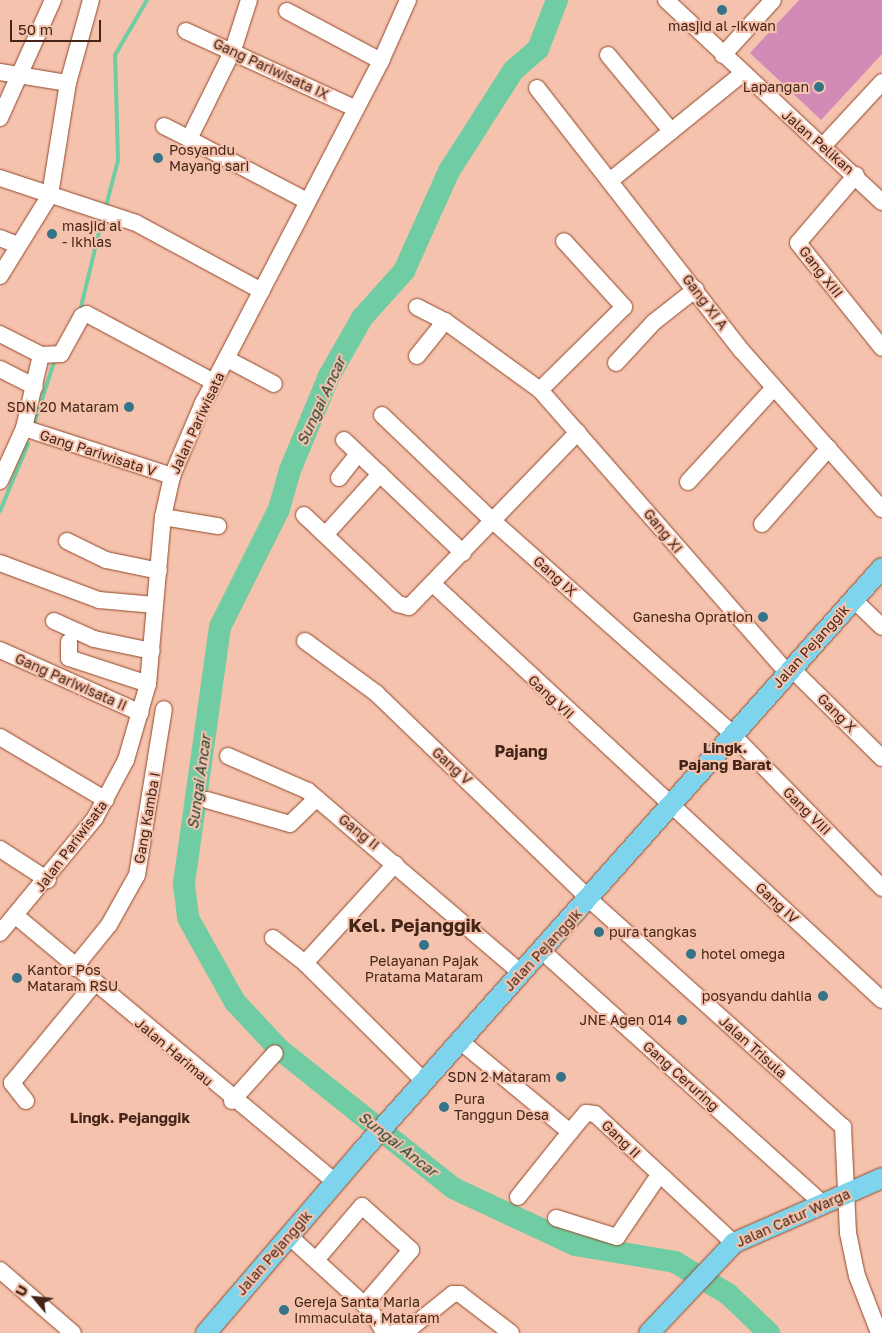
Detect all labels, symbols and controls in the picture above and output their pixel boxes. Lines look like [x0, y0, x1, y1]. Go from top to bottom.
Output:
marker: masjid al -ikwan [716, 4, 728, 16]
scale bar [12, 10, 104, 42]
place label: masjid al -ikwan [668, 18, 776, 34]
text: 50 m [18, 20, 53, 38]
street label: Gang Pariwisata IX [211, 35, 331, 103]
place label: Lapangan [743, 79, 809, 95]
marker: Lapangan [813, 81, 825, 93]
street label: Jalan Pelikan [779, 106, 857, 178]
place label: Posyandu Mayang sari [169, 142, 249, 174]
marker: Posyandu Mayang sari [151, 151, 165, 165]
place label: masjid al - Ikhlas [62, 218, 122, 250]
marker: masjid al - Ikhlas [46, 228, 58, 240]
street label: Gang XIII [796, 243, 846, 301]
street label: Gang XI A [679, 271, 731, 333]
water label: Sungai Ancar [293, 354, 349, 448]
street label: Jalan Pariwisata [166, 370, 228, 476]
place label: SDN 20 Mataram [7, 399, 119, 415]
marker: SDN 20 Mataram [123, 401, 135, 413]
street label: Gang Pariwisata V [38, 426, 158, 480]
street label: Gang XI [640, 505, 686, 557]
street label: Gang IX [530, 552, 580, 600]
street label: Jalan Pejanggik [769, 601, 853, 691]
place label: Ganesha Opration [633, 609, 753, 625]
marker: Ganesha Opration [757, 611, 769, 623]
street label: Gang Pariwisata II [12, 650, 130, 714]
street label: Gang VII [525, 672, 577, 722]
street label: Gang X [814, 690, 860, 736]
water label: Sungai Ancar [183, 734, 215, 830]
district label: Lingk. Pajang Barat [679, 738, 771, 773]
district label: Pajang [495, 741, 547, 761]
street label: Gang V [429, 744, 475, 788]
street label: Gang Kamba I [131, 771, 163, 865]
street label: Gang VIII [779, 783, 835, 839]
street label: Jalan Pariwisata [31, 797, 111, 895]
street label: Gang II [335, 811, 383, 853]
street label: Gang IV [752, 879, 802, 927]
street label: Jalan Pejanggik [501, 905, 585, 995]
district label: Kel. Pejanggik [348, 914, 482, 936]
place label: pura tangkas [609, 924, 697, 940]
marker: pura tangkas [593, 926, 605, 938]
marker: Pelayanan Pajak Pratama Mataram [418, 939, 430, 951]
place label: hotel omega [701, 946, 785, 962]
marker: hotel omega [685, 948, 697, 960]
place label: Pelayanan Pajak Pratama Mataram [365, 953, 483, 986]
place label: Kantor Pos Mataram RSU [27, 962, 118, 994]
marker: Kantor Pos Mataram RSU [11, 972, 23, 984]
place label: posyandu dahlia [702, 988, 812, 1004]
marker: posyandu dahlia [816, 989, 830, 1003]
place label: JNE Agen 014 [579, 1012, 672, 1028]
street label: Jalan Trisula [716, 1012, 790, 1082]
street label: Jalan Harimau [132, 1014, 216, 1090]
marker: JNE Agen 014 [676, 1014, 688, 1026]
street label: Gang Ceruring [640, 1037, 722, 1115]
place label: SDN 2 Mataram [448, 1069, 551, 1085]
marker: SDN 2 Mataram [555, 1071, 567, 1083]
place label: Pura Tanggun Desa [454, 1091, 549, 1124]
marker: Pura Tanggun Desa [438, 1101, 450, 1113]
water label: Sungai Ancar [355, 1108, 441, 1180]
district label: Lingk. Pejanggik [70, 1109, 190, 1127]
street label: Gang II [598, 1117, 644, 1161]
street label: Jalan Catur Warga [733, 1185, 853, 1251]
street label: Jalan Pejanggik [233, 1207, 315, 1299]
north arrow [10, 1273, 60, 1323]
text: U [11, 1282, 31, 1299]
place label: Gereja Santa Maria Immaculata, Mataram [294, 1294, 440, 1326]
marker: Gereja Santa Maria Immaculata, Mataram [278, 1304, 290, 1316]

